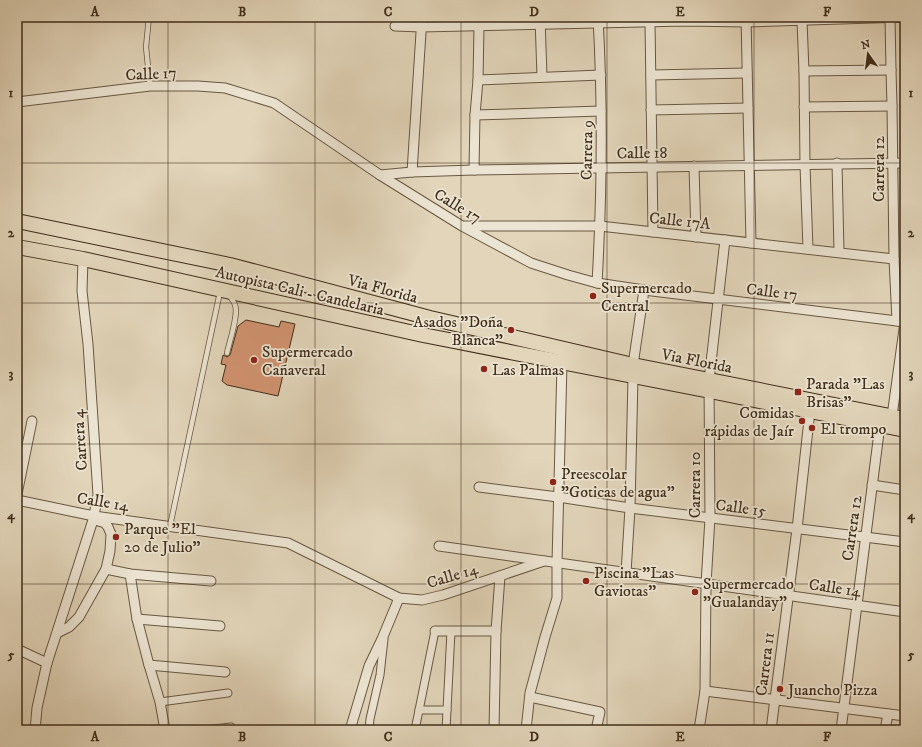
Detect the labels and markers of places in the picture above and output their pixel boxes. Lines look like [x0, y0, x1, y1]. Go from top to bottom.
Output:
place label: Supermercado Central [601, 278, 692, 316]
marker: Supermercado Central [588, 291, 598, 301]
place label: Asados "Doña Blanca" [413, 312, 503, 350]
marker: Asados "Doña Blanca" [506, 325, 516, 335]
place label: Supermercado Cañaveral [262, 342, 353, 380]
marker: Supermercado Cañaveral [249, 355, 259, 365]
place label: Las Palmas [492, 360, 564, 380]
marker: Las Palmas [479, 364, 489, 374]
place label: Parada "Las Brisas" [806, 374, 885, 412]
marker: Parada "Las Brisas" [793, 387, 803, 397]
place label: Comidas rápidas de Jaír [705, 403, 794, 441]
marker: Comidas rápidas de Jaír [797, 416, 807, 426]
place label: El trompo [820, 419, 886, 439]
marker: El trompo [807, 423, 817, 433]
place label: Preescolar "Goticas de agua" [561, 464, 675, 502]
marker: Preescolar "Goticas de agua" [548, 477, 558, 487]
place label: Parque "El 20 de Julio" [124, 519, 200, 557]
marker: Parque "El 20 de Julio" [111, 532, 121, 542]
place label: Piscina "Las Gaviotas" [594, 563, 674, 601]
place label: Supermercado "Gualanday" [703, 574, 794, 612]
marker: Piscina "Las Gaviotas" [581, 576, 591, 586]
marker: Supermercado "Gualanday" [690, 587, 700, 597]
place label: Juancho Pizza [786, 680, 878, 700]
marker: Juancho Pizza [775, 684, 785, 694]

